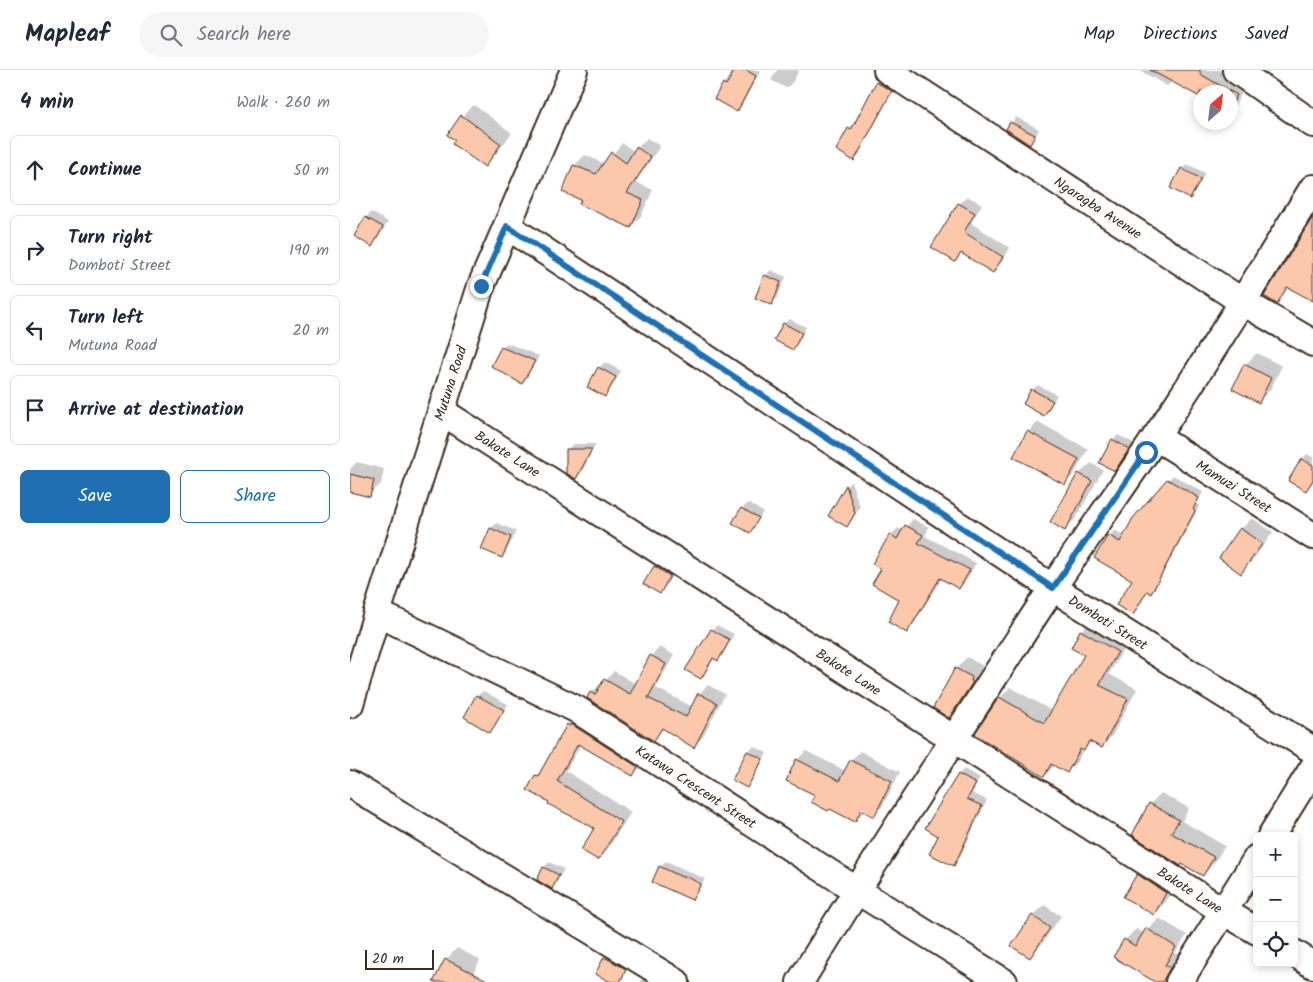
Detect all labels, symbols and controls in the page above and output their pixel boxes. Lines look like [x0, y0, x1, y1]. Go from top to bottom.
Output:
search box [139, 12, 489, 57]
text: Mapleaf [25, 15, 109, 54]
text: Search here [197, 20, 291, 50]
text: Map [1083, 20, 1115, 49]
text: Directions [1143, 20, 1217, 49]
text: Saved [1245, 20, 1288, 49]
icon: search [157, 21, 185, 49]
north arrow [1193, 85, 1238, 130]
text: 4 min [20, 86, 74, 119]
text: Walk · 260 m [237, 90, 330, 115]
text: Continue [68, 155, 141, 185]
icon: ahead [21, 156, 49, 184]
text: 50 m [293, 158, 329, 183]
street label: Ngaragba Avenue [1049, 172, 1147, 246]
text: Turn right [68, 223, 153, 253]
icon: right [21, 236, 49, 264]
text: 190 m [289, 238, 329, 263]
text: Domboti Street [68, 253, 171, 278]
route end [470, 275, 493, 298]
text: Turn left [68, 303, 143, 333]
icon: left [21, 316, 49, 344]
text: 20 m [293, 318, 329, 343]
text: Mutuna Road [68, 333, 157, 358]
street label: Mutuna Road [429, 342, 474, 424]
text: Arrive at destination [68, 395, 244, 425]
icon: arrive [21, 396, 49, 424]
street label: Bakote Lane [470, 425, 545, 484]
route start [1135, 441, 1158, 464]
street label: Mamuzi Street [1191, 455, 1276, 520]
button: Save [20, 470, 170, 523]
button: Share [180, 470, 330, 523]
street label: Domboti Street [1063, 590, 1152, 657]
street label: Bakote Lane [811, 643, 886, 702]
street label: Katawa Crescent Street [631, 740, 761, 835]
map controls [1253, 832, 1298, 967]
button: + [1253, 832, 1298, 877]
street label: Bakote Lane [1152, 862, 1227, 920]
button: − [1253, 877, 1298, 922]
button: locate [1253, 922, 1298, 967]
scale bar [365, 947, 434, 970]
text: 20 m [372, 948, 404, 970]

